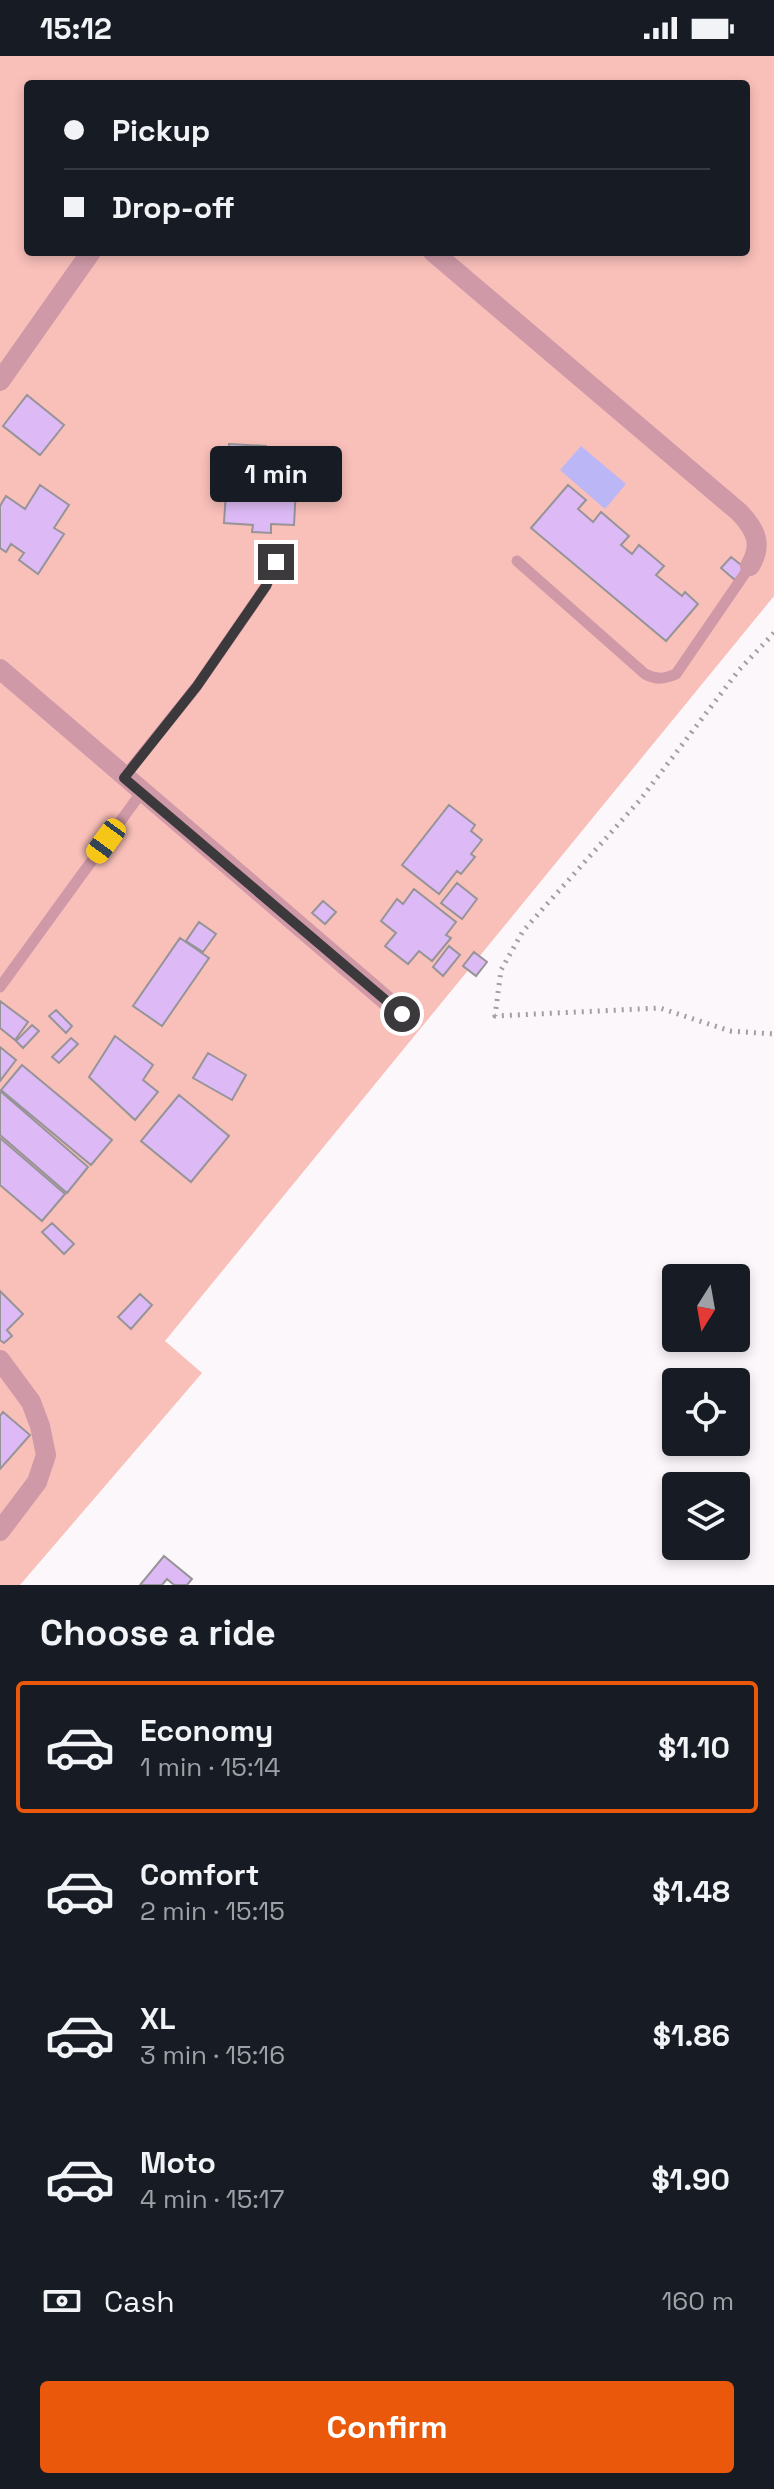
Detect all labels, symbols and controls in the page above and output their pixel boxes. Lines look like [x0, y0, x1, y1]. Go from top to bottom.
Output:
text: 15:12 [40, 9, 112, 48]
text: Pickup [112, 111, 210, 150]
text: Drop-off [112, 188, 235, 227]
callout: 1 min [210, 446, 342, 502]
text: 1 min [244, 457, 308, 491]
route end [258, 544, 294, 580]
car [82, 815, 130, 867]
route start [384, 996, 420, 1032]
north arrow [662, 1264, 750, 1352]
map controls [662, 1264, 750, 1560]
button: locate [662, 1368, 750, 1456]
button: layers [662, 1472, 750, 1560]
text: Choose a ride [40, 1610, 276, 1656]
icon: car [44, 1711, 116, 1783]
text: Economy [140, 1711, 273, 1750]
text: $1.10 [658, 1728, 730, 1767]
text: 1 min · 15:14 [140, 1750, 281, 1784]
icon: car [44, 1855, 116, 1927]
text: Comfort [140, 1855, 259, 1894]
text: $1.48 [652, 1872, 730, 1911]
text: 2 min · 15:15 [140, 1894, 285, 1928]
icon: car [44, 1999, 116, 2071]
text: XL [140, 1999, 176, 2038]
text: $1.86 [653, 2016, 730, 2055]
text: 3 min · 15:16 [140, 2038, 285, 2072]
icon: car [44, 2143, 116, 2215]
text: Moto [140, 2143, 216, 2182]
text: $1.90 [651, 2160, 730, 2199]
text: 4 min · 15:17 [140, 2182, 284, 2216]
icon: cash [40, 2279, 84, 2323]
text: Cash [104, 2282, 175, 2321]
text: 160 m [662, 2284, 734, 2318]
button: Confirm [40, 2381, 734, 2473]

